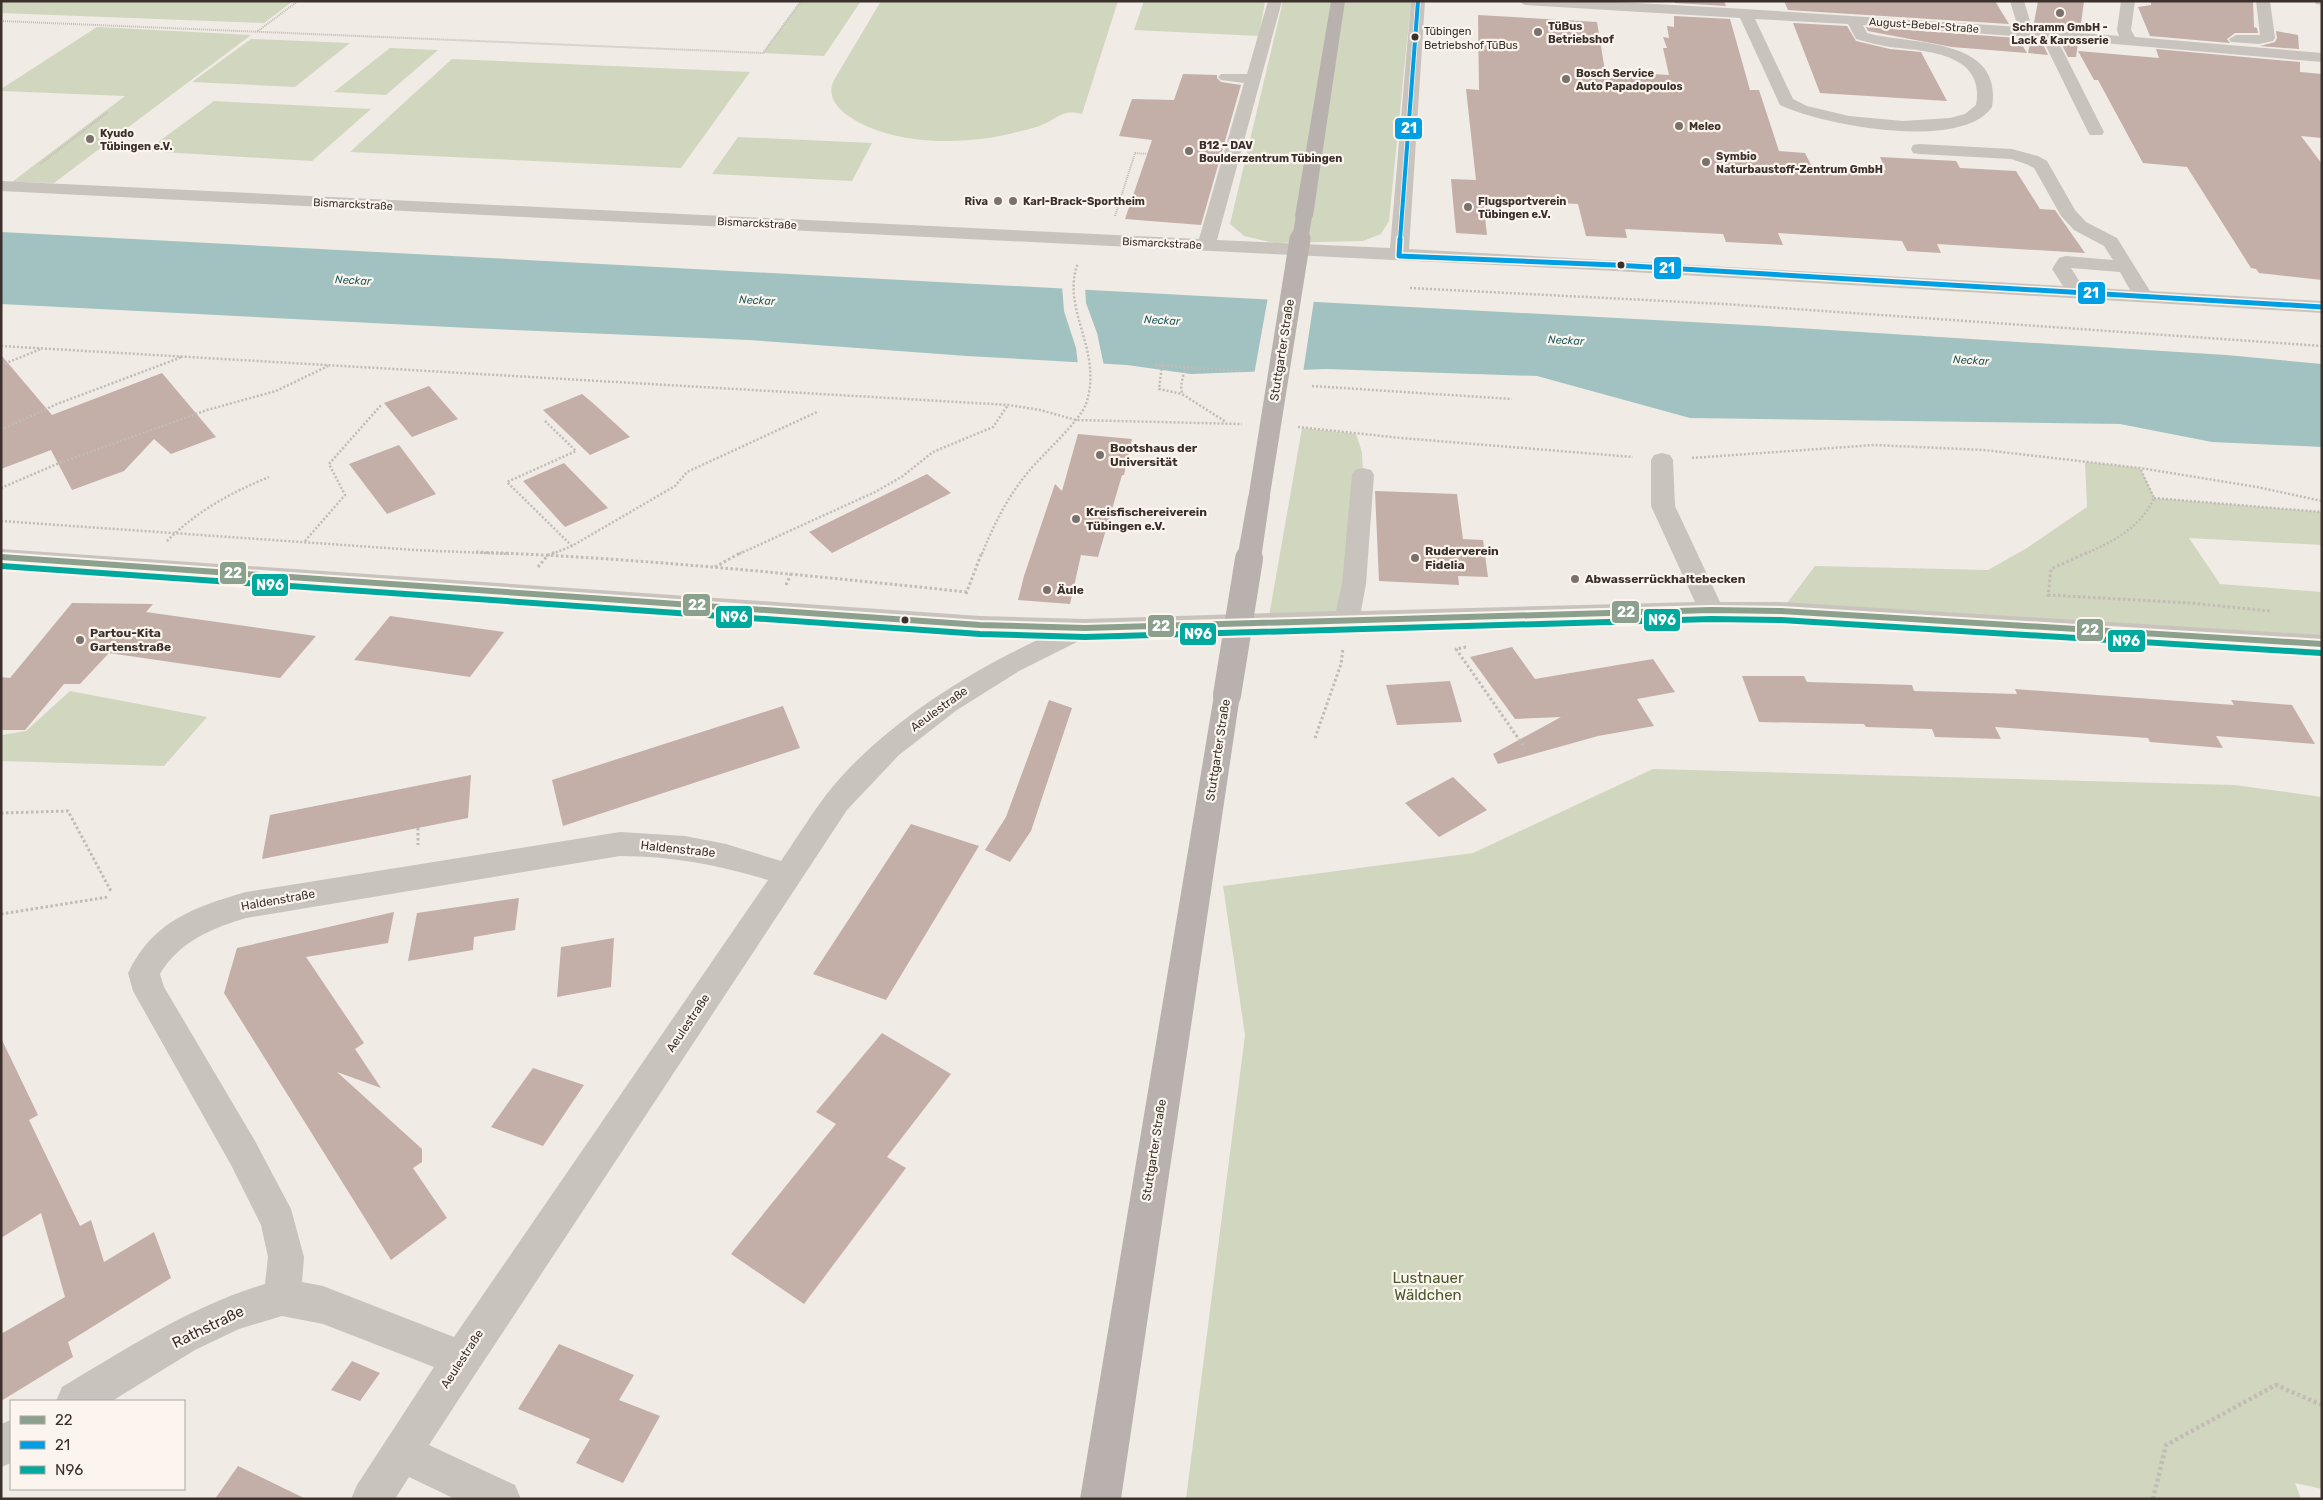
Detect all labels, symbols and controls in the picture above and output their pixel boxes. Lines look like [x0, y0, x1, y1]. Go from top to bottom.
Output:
marker: Schramm GmbH - Lack & Karosserie [2054, 7, 2066, 19]
street label: August-Bebel-Straße [1869, 15, 1979, 36]
place label: TüBus Betriebshof [1548, 20, 1614, 46]
place label: Schramm GmbH - Lack & Karosserie [2011, 21, 2109, 47]
place label: Tübingen Betriebshof TüBus [1424, 25, 1518, 52]
marker: TüBus Betriebshof [1532, 26, 1544, 38]
marker: Tübingen Betriebshof TüBus [1410, 32, 1420, 42]
place label: Bosch Service Auto Papadopoulos [1576, 67, 1683, 93]
marker: Bosch Service Auto Papadopoulos [1560, 73, 1572, 85]
line badge: 21 [1394, 117, 1423, 140]
text: 21 [1401, 120, 1417, 137]
marker: Meleo [1673, 120, 1685, 132]
place label: Meleo [1689, 120, 1721, 133]
place label: Kyudo Tübingen e.V. [100, 127, 173, 153]
marker: Kyudo Tübingen e.V. [84, 133, 96, 145]
place label: B12 – DAV Boulderzentrum Tübingen [1199, 139, 1342, 165]
marker: B12 – DAV Boulderzentrum Tübingen [1183, 145, 1195, 157]
place label: Symbio Naturbaustoff-Zentrum GmbH [1716, 150, 1883, 176]
marker: Symbio Naturbaustoff-Zentrum GmbH [1700, 156, 1712, 168]
place label: Riva [964, 195, 988, 208]
marker: Riva [992, 195, 1004, 207]
marker: Karl-Brack-Sportheim [1007, 195, 1019, 207]
place label: Karl-Brack-Sportheim [1023, 195, 1145, 208]
place label: Flugsportverein Tübingen e.V. [1478, 195, 1566, 221]
street label: Bismarckstraße [313, 196, 393, 213]
marker: Flugsportverein Tübingen e.V. [1462, 201, 1474, 213]
street label: Bismarckstraße [717, 215, 797, 232]
street label: Bismarckstraße [1122, 235, 1202, 252]
line badge: 21 [1653, 256, 1682, 280]
unlabelled marker [1616, 260, 1626, 270]
text: 21 [1659, 260, 1675, 277]
water label: Neckar [335, 273, 372, 288]
line badge: 21 [2077, 281, 2106, 305]
text: 21 [2083, 285, 2099, 302]
water label: Neckar [739, 293, 776, 308]
street label: Stuttgarter Straße [1267, 298, 1297, 402]
water label: Neckar [1144, 313, 1181, 328]
water label: Neckar [1548, 333, 1585, 348]
water label: Neckar [1953, 353, 1990, 368]
place label: Bootshaus der Universität [1110, 441, 1198, 469]
marker: Bootshaus der Universität [1094, 449, 1106, 461]
place label: Kreisfischereiverein Tübingen e.V. [1086, 505, 1207, 533]
marker: Kreisfischereiverein Tübingen e.V. [1070, 513, 1082, 525]
place label: Ruderverein Fidelia [1425, 544, 1499, 572]
marker: Ruderverein Fidelia [1409, 552, 1421, 564]
line badge: 22 [219, 561, 247, 585]
text: 22 [224, 565, 242, 582]
place label: Abwasserrückhaltebecken [1585, 572, 1746, 586]
line badge: N96 [251, 573, 289, 597]
marker: Abwasserrückhaltebecken [1569, 573, 1581, 585]
text: N96 [256, 577, 284, 594]
place label: Äule [1057, 583, 1084, 597]
marker: Äule [1041, 584, 1053, 596]
line badge: 22 [682, 593, 711, 617]
text: 22 [688, 597, 706, 614]
line badge: 22 [1611, 600, 1640, 624]
text: 22 [1617, 604, 1635, 621]
line badge: N96 [715, 605, 753, 629]
line badge: N96 [1643, 608, 1681, 632]
text: N96 [720, 609, 748, 626]
text: N96 [1648, 612, 1676, 629]
line badge: 22 [1147, 614, 1175, 638]
unlabelled marker [900, 615, 910, 625]
text: 22 [1152, 618, 1170, 635]
line badge: 22 [2076, 618, 2104, 642]
line badge: N96 [1179, 622, 1217, 646]
text: 22 [2081, 622, 2099, 639]
place label: Partou-Kita Gartenstraße [90, 626, 171, 654]
text: N96 [1184, 626, 1212, 643]
line badge: N96 [2107, 629, 2146, 653]
text: N96 [2112, 633, 2140, 650]
marker: Partou-Kita Gartenstraße [74, 634, 86, 646]
street label: Aeulestraße [908, 683, 971, 734]
street label: Stuttgarter Straße [1203, 698, 1233, 802]
street label: Haldenstraße [640, 838, 716, 860]
street label: Haldenstraße [240, 887, 316, 913]
street label: Aeulestraße [663, 991, 713, 1055]
street label: Stuttgarter Straße [1139, 1098, 1169, 1202]
park label: Lustnauer Wäldchen [1392, 1269, 1464, 1304]
street label: Rathstraße [169, 1302, 247, 1352]
street label: Aeulestraße [438, 1327, 486, 1391]
legend [10, 1400, 185, 1490]
text: 22 [55, 1411, 73, 1429]
text: 21 [55, 1436, 70, 1454]
text: N96 [55, 1461, 83, 1479]

